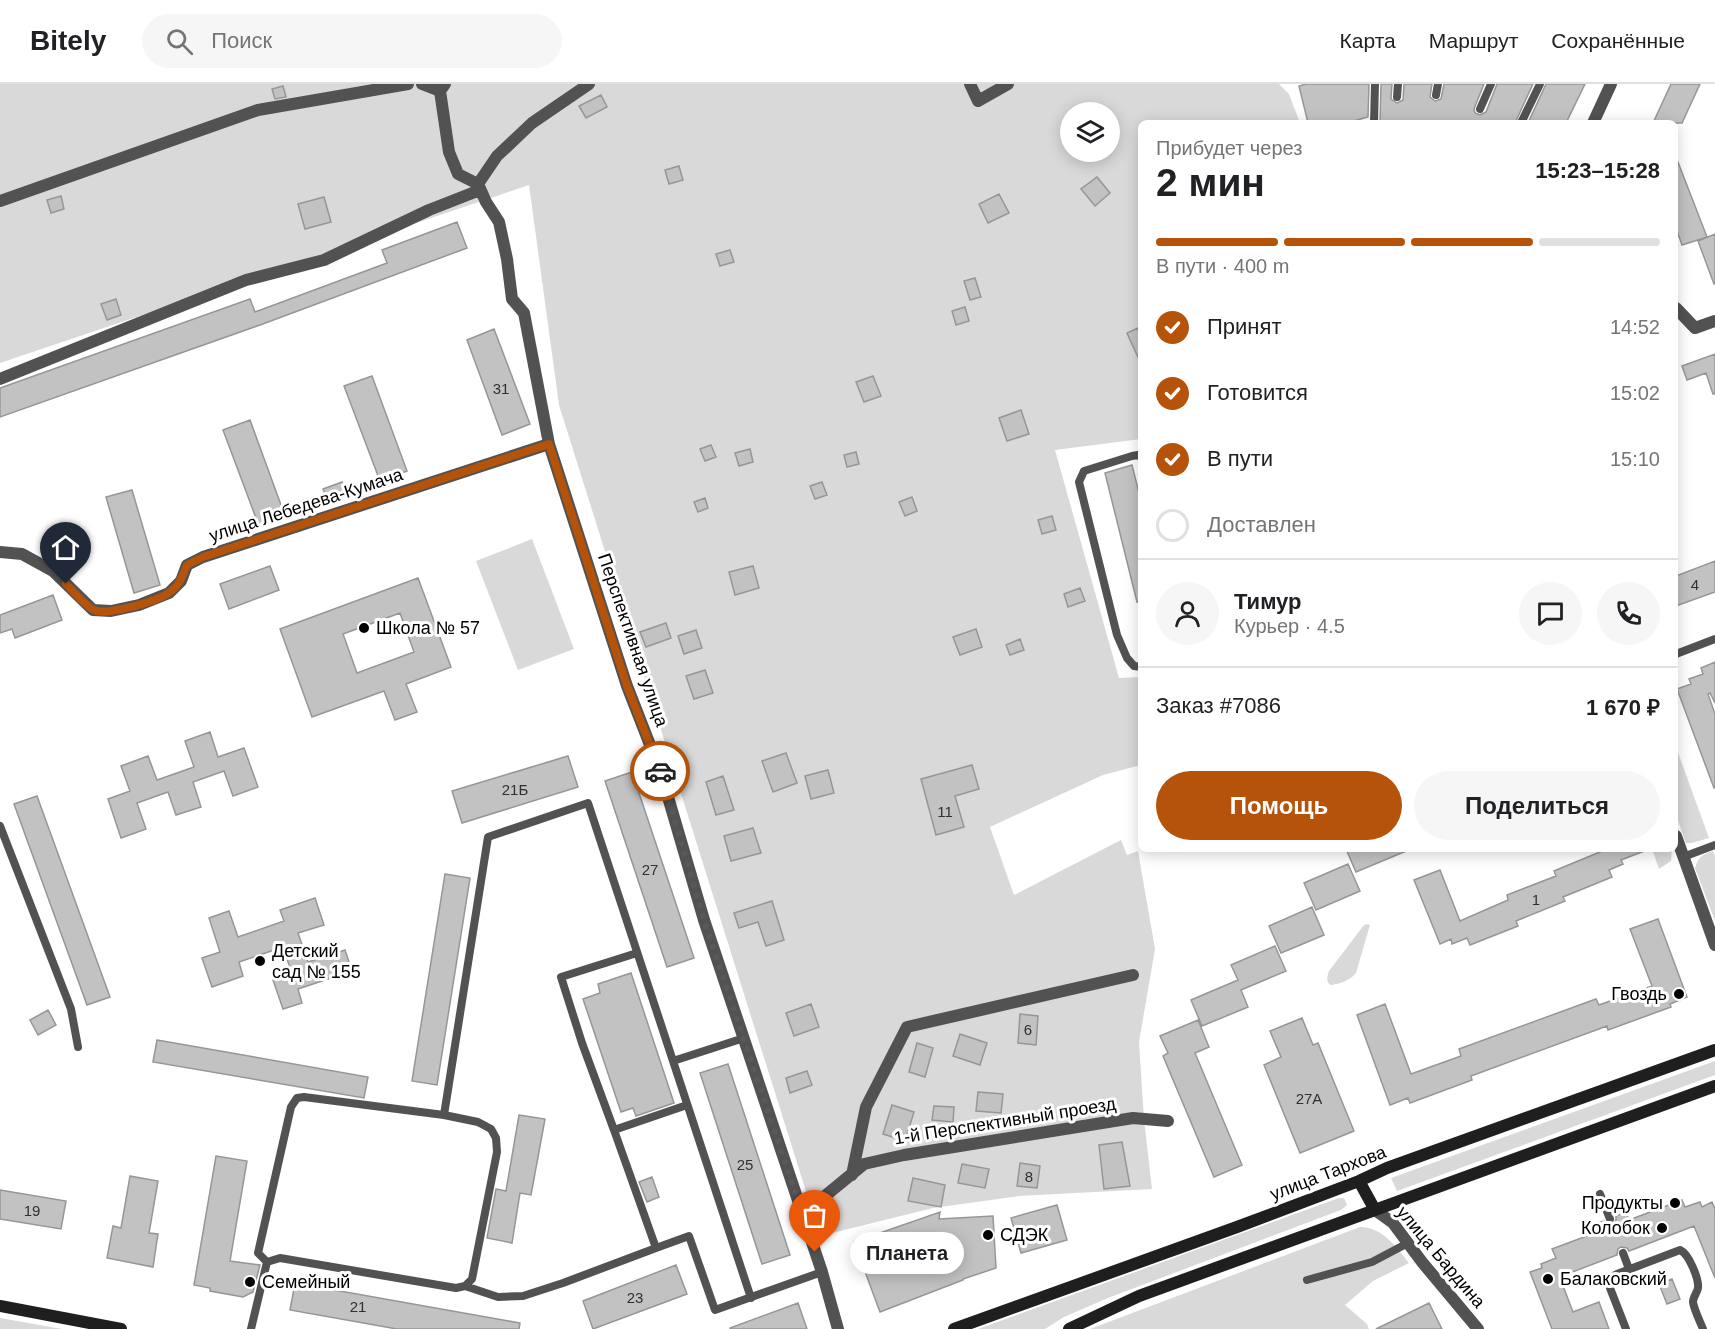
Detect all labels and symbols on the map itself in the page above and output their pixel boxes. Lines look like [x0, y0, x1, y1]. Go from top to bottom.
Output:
house number: 31 [493, 380, 509, 397]
street label: улица Лебедева-Кумача [207, 464, 406, 546]
pin [40, 522, 91, 584]
street label: Перспективная улица [594, 551, 672, 730]
house number: 4 [1691, 576, 1699, 593]
place label: Школа № 57 [376, 618, 480, 638]
marker: Школа № 57 [357, 621, 371, 635]
courier [630, 741, 690, 801]
house number: 21Б [502, 781, 528, 798]
house number: 11 [937, 803, 953, 820]
house number: 27 [642, 861, 658, 878]
house number: 1 [1532, 891, 1540, 908]
place label: Детский сад № 155 [272, 941, 361, 982]
marker: Детский сад № 155 [253, 954, 267, 968]
place label: Гвоздь [1611, 984, 1667, 1004]
marker: Гвоздь [1672, 987, 1686, 1001]
house number: 6 [1024, 1021, 1032, 1038]
house number: 27А [1296, 1090, 1322, 1107]
street label: 1-й Перспективный проезд [893, 1093, 1118, 1148]
street label: улица Тархова [1267, 1141, 1390, 1204]
house number: 25 [737, 1156, 753, 1173]
house number: 8 [1025, 1168, 1033, 1185]
pin [789, 1190, 840, 1252]
place label: Продукты [1582, 1193, 1663, 1213]
marker: Продукты [1668, 1196, 1682, 1210]
house number: 19 [24, 1202, 40, 1219]
street label: улица Бардина [1393, 1202, 1490, 1313]
place label: Колобок [1581, 1218, 1650, 1238]
marker: Колобок [1655, 1221, 1669, 1235]
place label: СДЭК [1000, 1225, 1049, 1245]
marker: СДЭК [981, 1228, 995, 1242]
callout: Планета [851, 1231, 965, 1273]
place label: Балаковский [1560, 1269, 1667, 1289]
place label: Семейный [262, 1272, 350, 1292]
marker: Балаковский [1541, 1272, 1555, 1286]
marker: Семейный [243, 1275, 257, 1289]
house number: 23 [627, 1289, 643, 1306]
house number: 21 [350, 1298, 366, 1315]

